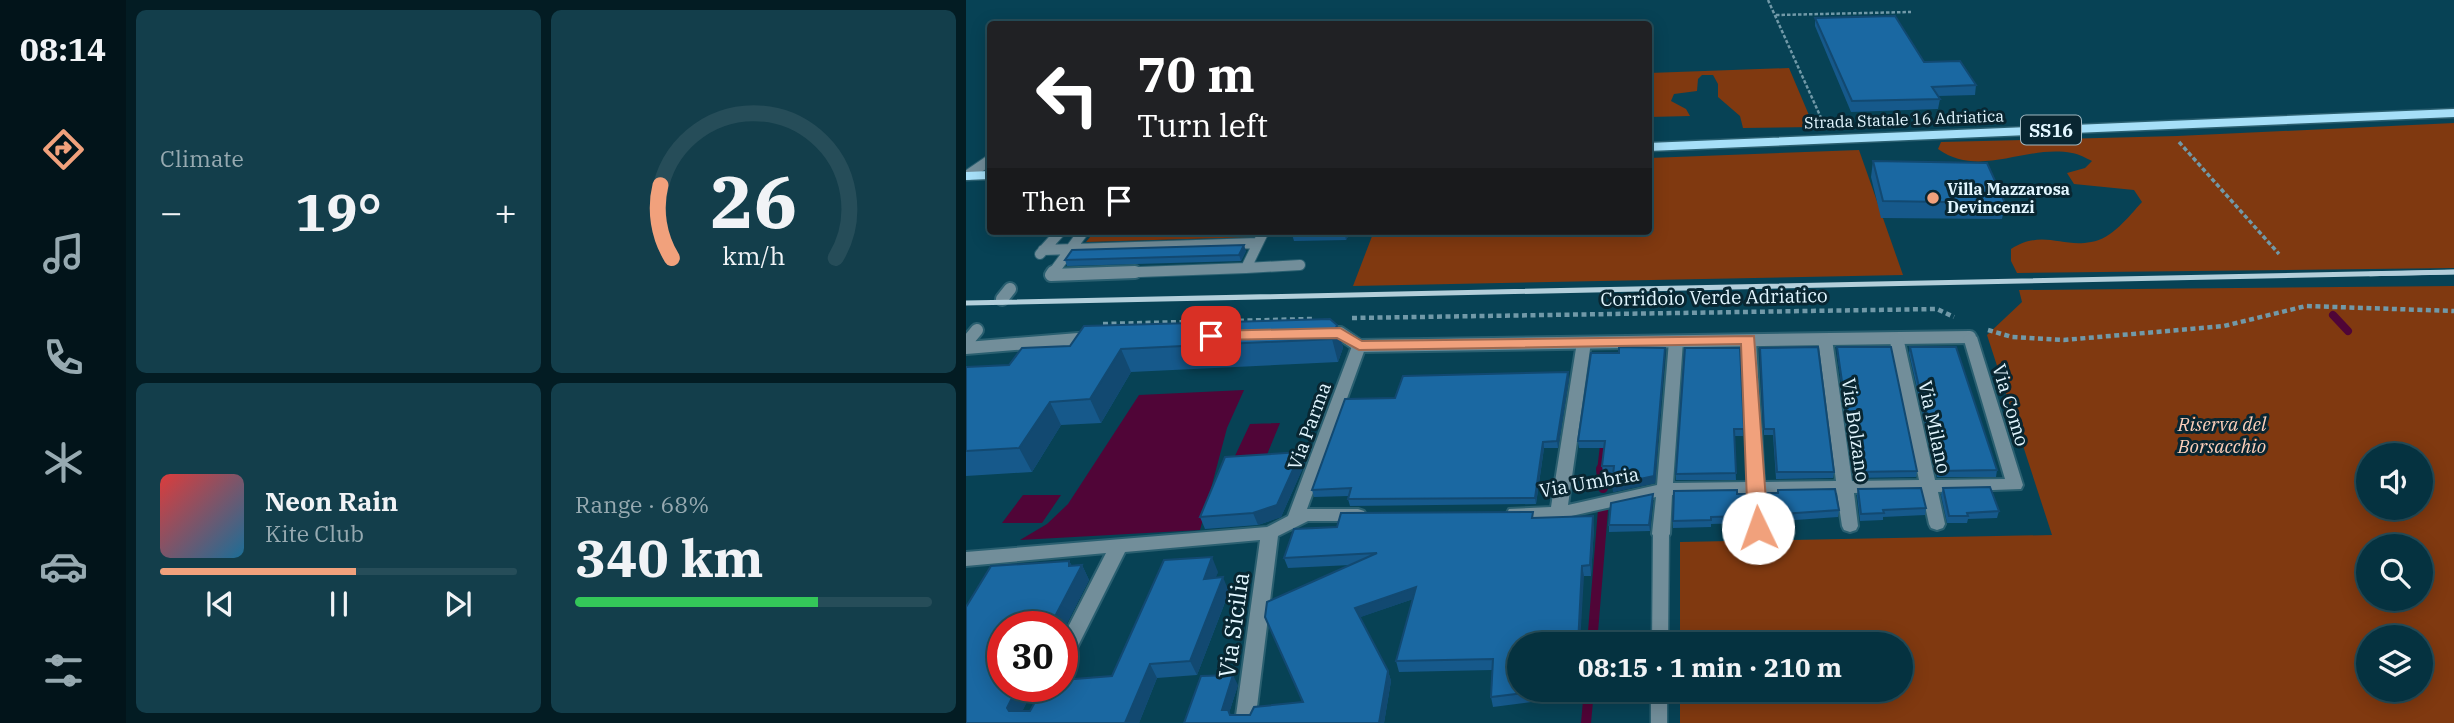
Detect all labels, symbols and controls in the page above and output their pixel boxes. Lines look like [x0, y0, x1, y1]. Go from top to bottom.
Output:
text: 08:14 [20, 28, 106, 70]
text: 70 m [1137, 42, 1255, 105]
icon: left [1022, 49, 1113, 140]
text: Turn left [1137, 104, 1268, 146]
street label: Strada Statale 16 Adriatica [1804, 106, 2005, 132]
road number: SS16 [2021, 116, 2081, 145]
icon: directions [39, 125, 88, 174]
text: Climate [160, 143, 244, 173]
text: 26 [710, 153, 797, 248]
text: 19° [295, 178, 382, 245]
place label: Villa Mazzarosa Devincenzi [1947, 179, 2070, 217]
icon: arrive [1100, 182, 1138, 220]
text: Then [1022, 184, 1086, 218]
text: − [160, 187, 183, 236]
text: + [494, 187, 517, 236]
marker: Villa Mazzarosa Devincenzi [1925, 190, 1941, 206]
icon: music [39, 229, 88, 278]
text: km/h [722, 238, 785, 271]
street label: Corridoio Verde Adriatico [1600, 283, 1828, 311]
pin [1181, 306, 1241, 366]
icon: arrive [1192, 317, 1230, 355]
icon: phone [39, 333, 88, 382]
street label: Via Como [1987, 361, 2035, 449]
street label: Via Bolzano [1837, 376, 1875, 484]
street label: Via Milano [1913, 378, 1957, 476]
street label: Via Parma [1282, 379, 1336, 473]
park label: Riserva del Borsacchio [2177, 412, 2267, 458]
icon: climate [39, 438, 88, 487]
map controls [2356, 443, 2433, 702]
button: sound [2356, 443, 2433, 520]
street label: Via Umbria [1537, 461, 1641, 503]
text: Neon Rain [265, 484, 398, 518]
text: Range · 68% [575, 489, 709, 519]
position arrow [1721, 491, 1795, 565]
text: Kite Club [265, 518, 364, 548]
text: 340 km [575, 524, 764, 591]
button: search [2356, 534, 2433, 611]
icon: car [39, 542, 88, 591]
street label: Via Sicilia [1211, 570, 1255, 680]
icon: previous [201, 585, 239, 623]
icon: pause [320, 585, 358, 623]
icon: next [439, 585, 477, 623]
speed limit sign: 30 [987, 611, 1078, 702]
button: layers [2356, 625, 2433, 702]
icon: filters [39, 646, 88, 695]
text: 08:15 · 1 min · 210 m [1578, 650, 1842, 684]

